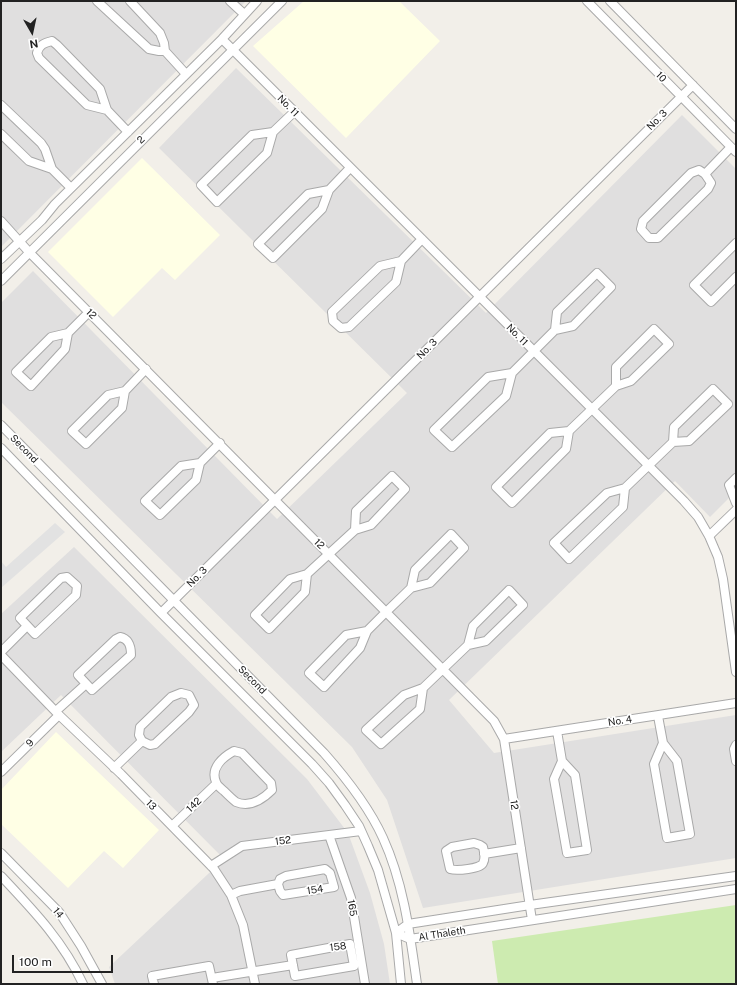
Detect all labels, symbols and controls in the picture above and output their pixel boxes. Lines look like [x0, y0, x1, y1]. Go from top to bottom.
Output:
north arrow [12, 12, 52, 52]
text: N [29, 37, 39, 50]
street label: 10 [653, 69, 669, 85]
street label: No. 11 [275, 93, 301, 119]
street label: No. 3 [644, 107, 670, 133]
street label: 2 [135, 134, 147, 146]
street label: 12 [83, 306, 99, 322]
street label: No. 11 [504, 322, 530, 348]
street label: No. 3 [414, 336, 440, 362]
street label: Second [7, 432, 41, 466]
street label: 12 [311, 536, 327, 552]
street label: No. 3 [184, 564, 210, 590]
street label: Second [235, 663, 269, 697]
street label: No. 4 [607, 713, 633, 729]
street label: 9 [24, 737, 36, 749]
street label: 142 [184, 795, 204, 815]
street label: 13 [143, 797, 159, 813]
street label: 12 [507, 799, 521, 811]
street label: 152 [274, 834, 292, 848]
street label: 154 [306, 883, 324, 897]
street label: 165 [345, 899, 359, 917]
street label: 14 [50, 905, 66, 921]
street label: Al Thaleth [418, 924, 466, 944]
street label: 158 [329, 940, 347, 954]
scale bar [14, 947, 115, 973]
text: 100 m [19, 955, 52, 969]

